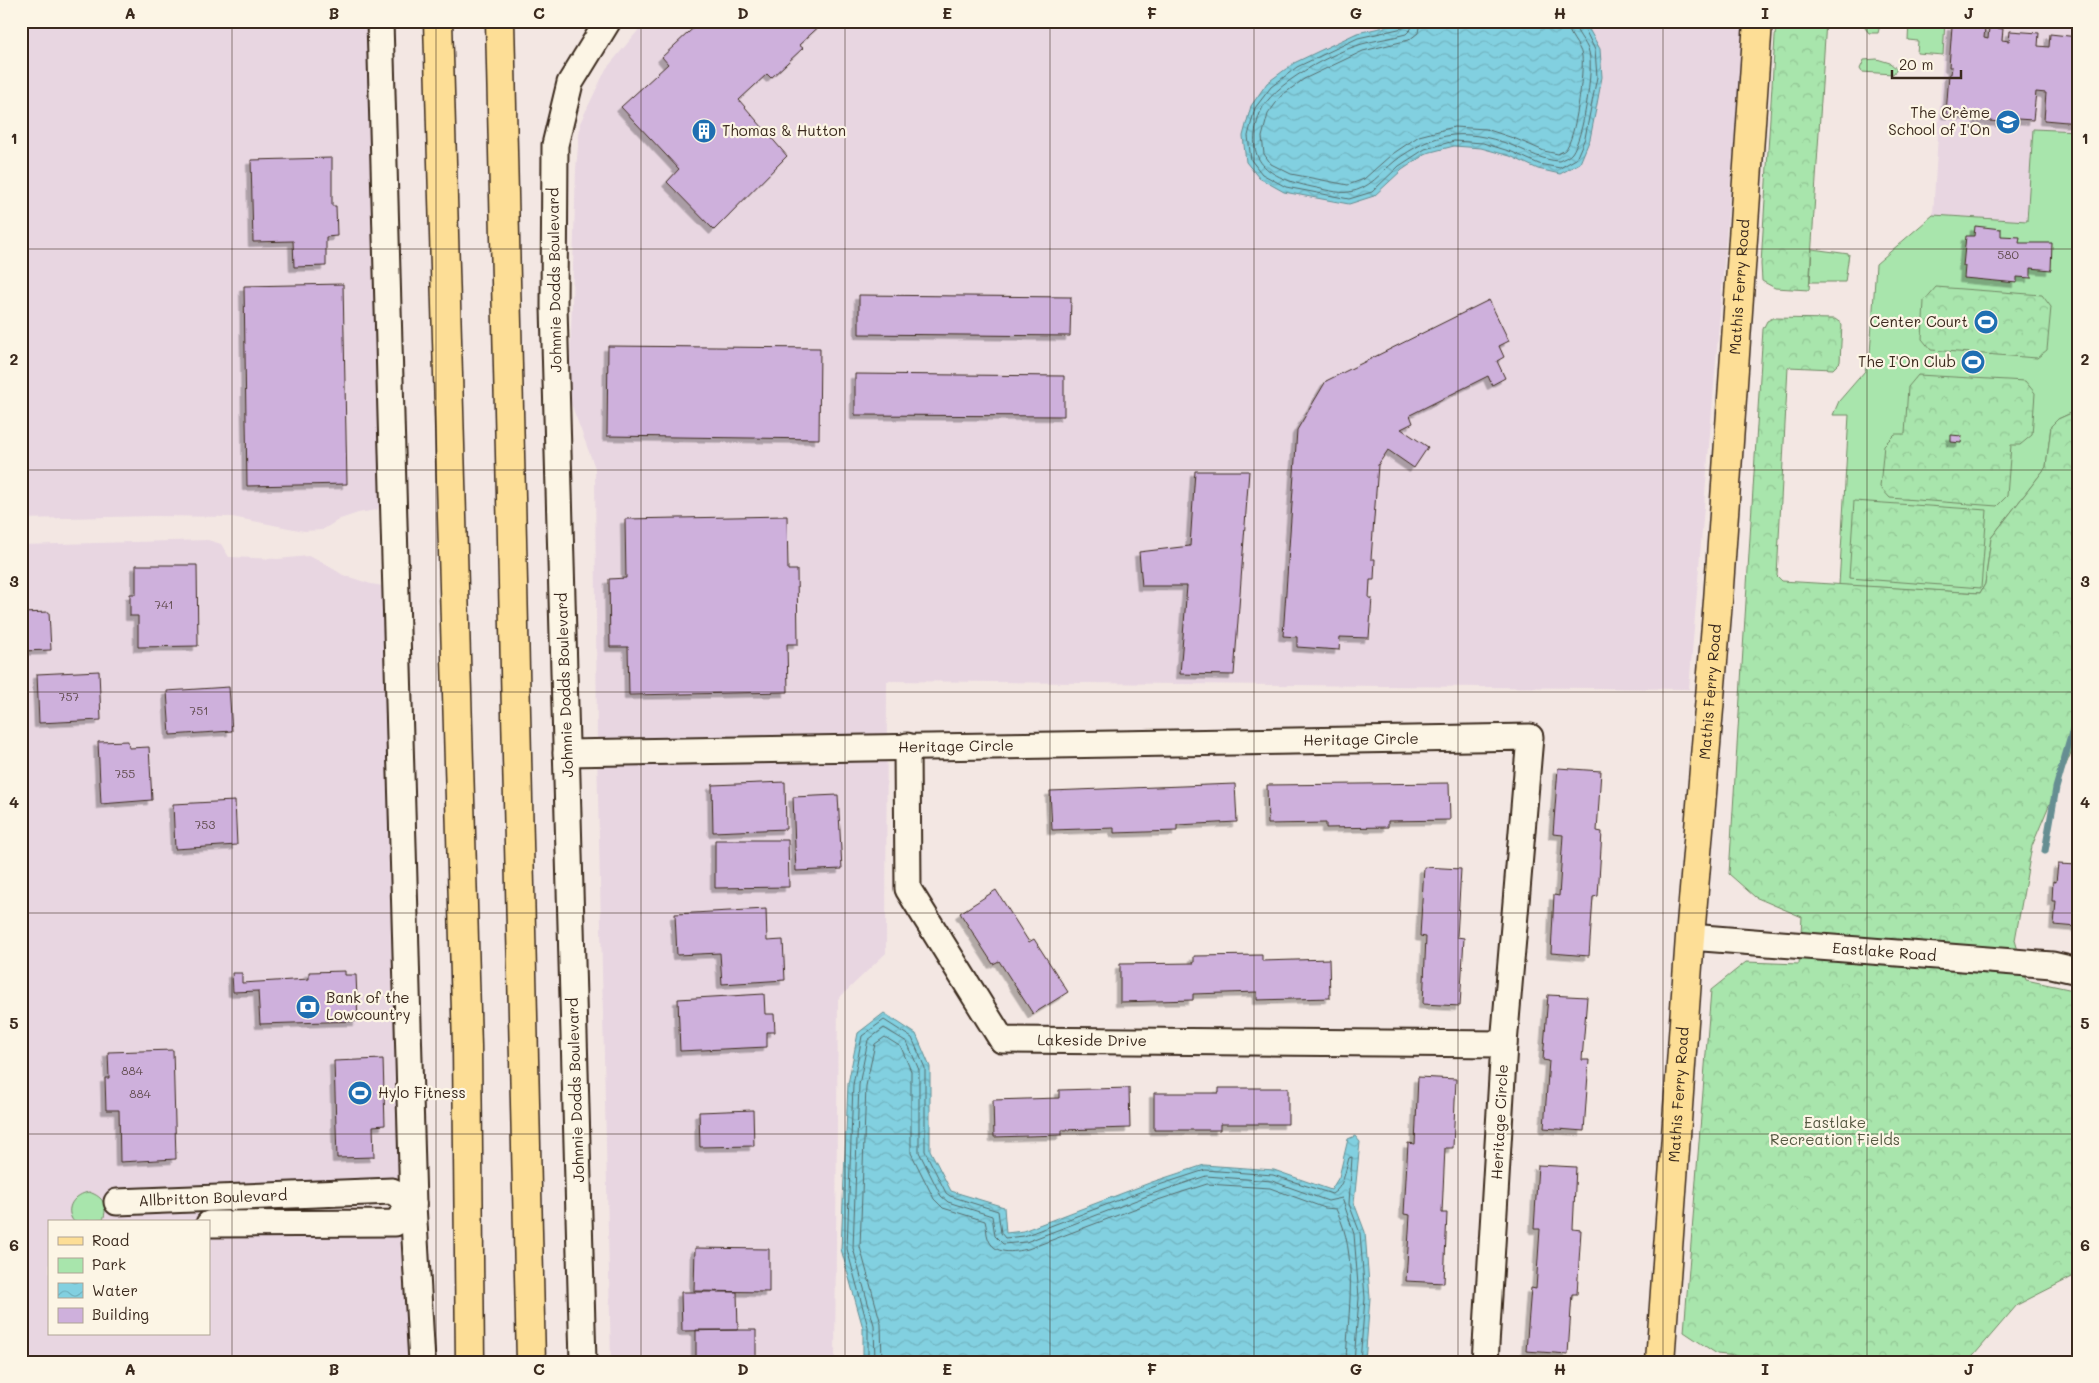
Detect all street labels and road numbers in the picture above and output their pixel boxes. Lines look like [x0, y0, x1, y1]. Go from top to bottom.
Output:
street label: Johnnie Dodds Boulevard [542, 187, 566, 373]
street label: Mathis Ferry Road [1724, 218, 1753, 355]
street label: Johnnie Dodds Boulevard [551, 592, 577, 778]
street label: Mathis Ferry Road [1694, 623, 1725, 760]
street label: Heritage Circle [1303, 728, 1419, 750]
street label: Heritage Circle [898, 735, 1014, 756]
street label: Eastlake Road [1832, 937, 1937, 965]
street label: Johnnie Dodds Boulevard [562, 997, 588, 1183]
street label: Mathis Ferry Road [1663, 1026, 1693, 1163]
street label: Lakeside Drive [1037, 1029, 1147, 1050]
street label: Heritage Circle [1486, 1064, 1512, 1180]
street label: Allbritton Boulevard [138, 1184, 288, 1210]

